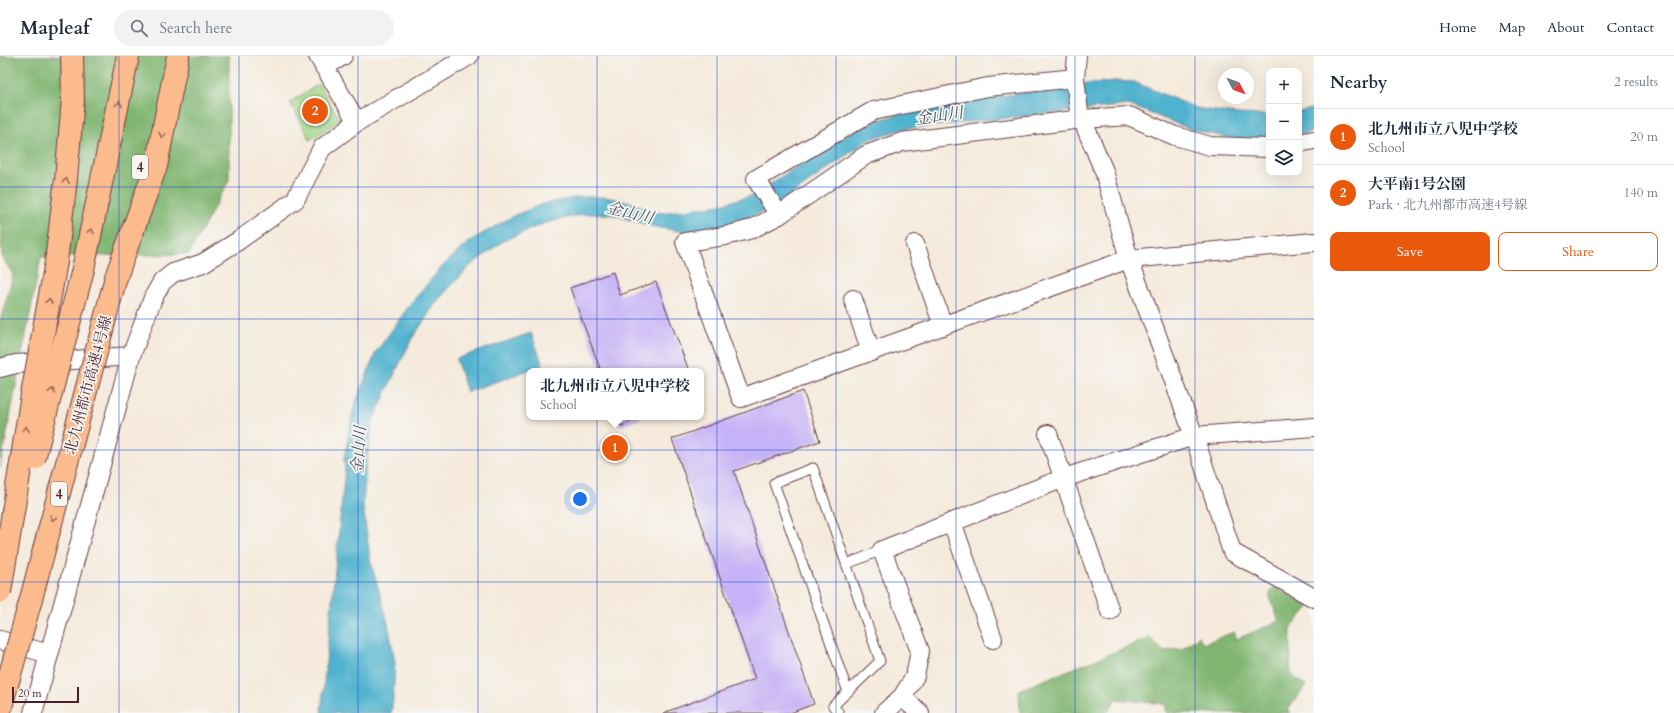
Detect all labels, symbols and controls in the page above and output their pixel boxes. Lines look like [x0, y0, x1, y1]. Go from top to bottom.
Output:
search box [114, 10, 394, 46]
text: Mapleaf [20, 15, 90, 41]
icon: search [128, 17, 150, 39]
text: Search here [160, 18, 232, 38]
text: Home [1439, 18, 1477, 37]
text: Map [1499, 18, 1525, 37]
text: About [1547, 18, 1584, 37]
text: Contact [1606, 18, 1654, 37]
north arrow [1218, 68, 1254, 104]
map controls [1266, 68, 1302, 176]
button: + [1266, 68, 1302, 104]
text: Nearby [1330, 71, 1387, 94]
text: 2 results [1614, 73, 1658, 91]
pin: 2 [302, 96, 328, 126]
one-way arrow [114, 101, 122, 107]
water label: 金山川 [914, 101, 966, 130]
button: − [1266, 104, 1302, 140]
text: 北九州市立八児中学校 [1368, 119, 1518, 139]
text: 1 [1340, 128, 1346, 146]
text: 20 m [1630, 128, 1658, 146]
one-way arrow [158, 132, 167, 139]
text: School [1368, 139, 1405, 157]
button: layers [1266, 140, 1302, 176]
road number: 4 [132, 155, 148, 179]
text: 大平南1号公園 [1368, 174, 1466, 194]
one-way arrow [61, 178, 70, 184]
text: 2 [1340, 184, 1346, 202]
text: 140 m [1624, 184, 1658, 202]
water label: 金山川 [604, 196, 658, 230]
text: Park · 北九州都市高速4号線 [1368, 196, 1527, 214]
one-way arrow [87, 228, 95, 234]
button: Save [1330, 232, 1490, 271]
button: Share [1498, 232, 1658, 271]
one-way arrow [44, 298, 53, 304]
street label: 北九州都市高速4号線 [60, 313, 116, 457]
popup [526, 368, 704, 420]
text: 北九州市立八児中学校 [540, 376, 690, 396]
one-way arrow [47, 388, 55, 394]
text: School [540, 396, 577, 414]
water label: 金山川 [346, 423, 372, 475]
one-way arrow [21, 426, 30, 432]
pin: 1 [602, 433, 628, 463]
road number: 4 [51, 482, 67, 506]
your location [570, 489, 590, 509]
one-way arrow [49, 515, 57, 521]
scale bar [12, 685, 79, 704]
text: 20 m [18, 686, 42, 701]

